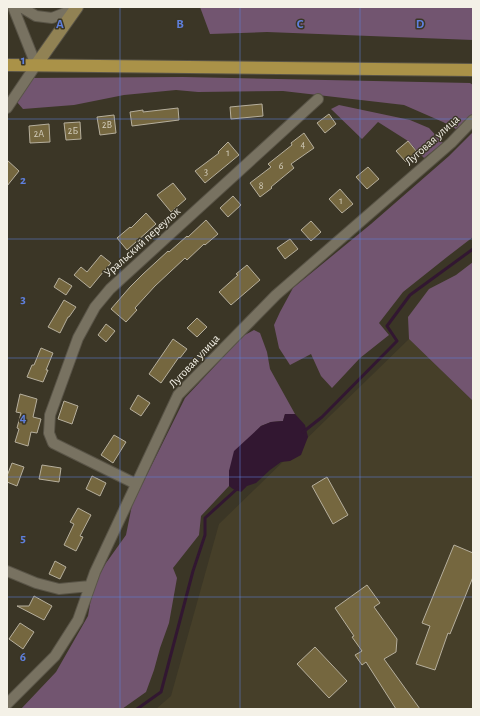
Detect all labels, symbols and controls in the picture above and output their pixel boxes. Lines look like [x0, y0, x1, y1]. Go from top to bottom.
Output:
text: A [56, 18, 64, 31]
text: B [176, 18, 184, 31]
text: C [297, 18, 304, 31]
text: D [416, 18, 425, 31]
text: 1 [21, 54, 25, 67]
street label: Луговая улица [403, 112, 463, 168]
house number: 2В [102, 120, 112, 130]
house number: 2Б [68, 126, 78, 136]
house number: 2А [34, 129, 44, 139]
house number: 4 [301, 140, 306, 150]
house number: 1 [226, 148, 230, 158]
house number: 6 [279, 161, 284, 171]
house number: 3 [204, 167, 208, 177]
text: 2 [20, 174, 26, 187]
house number: 8 [259, 181, 264, 191]
house number: 1 [339, 196, 343, 206]
street label: Уральский переулок [102, 204, 184, 280]
text: 3 [20, 293, 26, 306]
street label: Луговая улица [166, 331, 223, 391]
text: 4 [20, 412, 27, 425]
text: 5 [20, 532, 26, 545]
text: 6 [20, 651, 26, 664]

